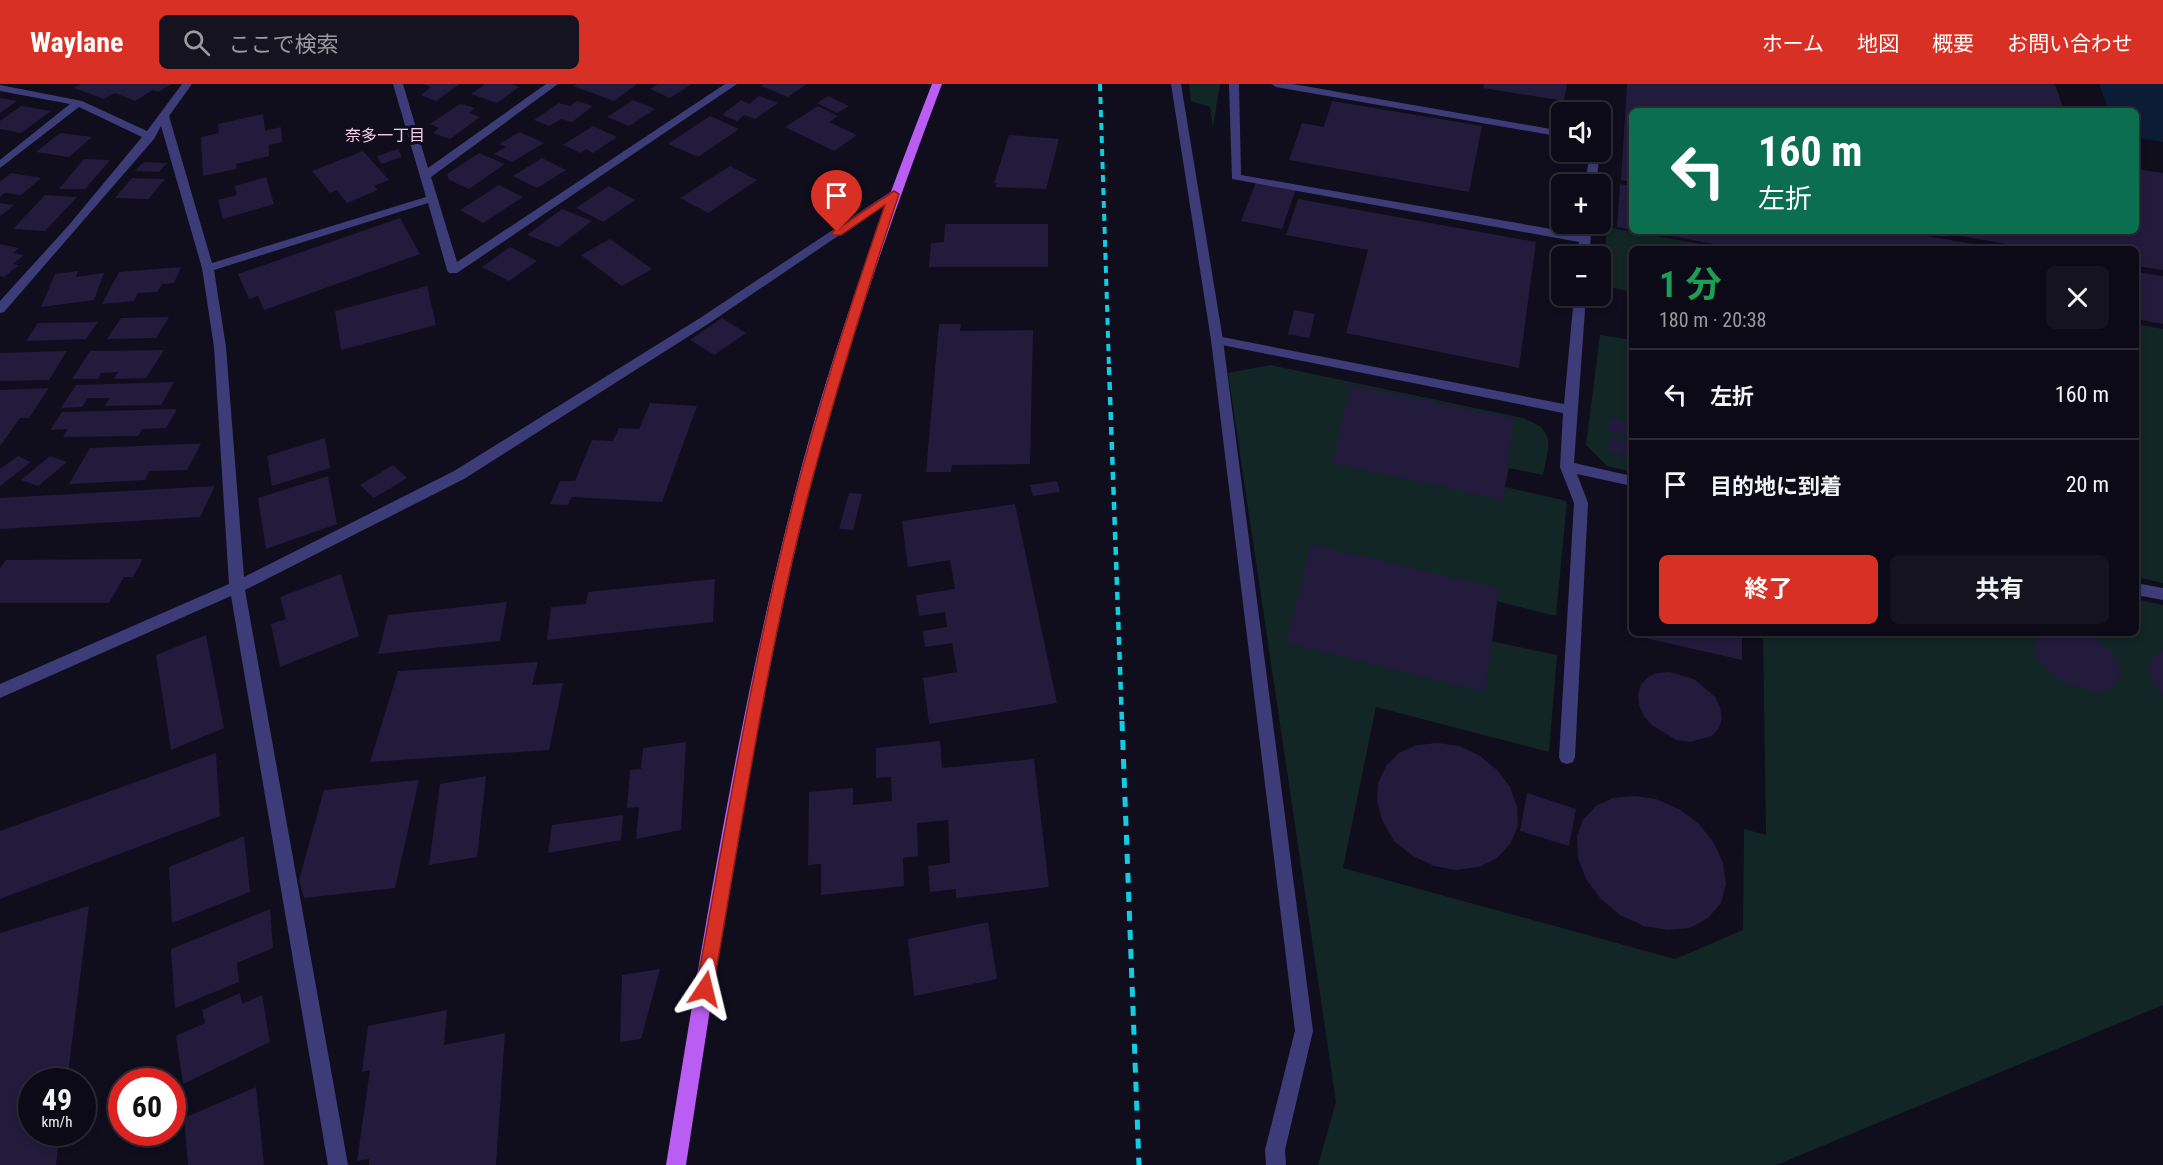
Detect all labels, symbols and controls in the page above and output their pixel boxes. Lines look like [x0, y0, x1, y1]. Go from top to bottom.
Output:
search box [159, 15, 579, 69]
text: Waylane [30, 26, 123, 59]
icon: search [180, 26, 213, 59]
text: ここで検索 [228, 32, 338, 57]
text: ホーム [1762, 32, 1824, 56]
text: 地図 [1857, 32, 1899, 56]
text: 概要 [1932, 32, 1974, 56]
text: お問い合わせ [2007, 32, 2133, 56]
map controls [1551, 102, 1611, 306]
button: sound [1551, 102, 1611, 162]
district label: 奈多一丁目 [345, 126, 425, 145]
text: 160 m [1758, 127, 1863, 176]
icon: left [1659, 132, 1737, 210]
pin [811, 170, 862, 232]
button: + [1551, 174, 1611, 234]
icon: arrive [820, 179, 853, 212]
text: 左折 [1758, 183, 1812, 215]
button: − [1551, 246, 1611, 306]
text: 1 分 [1659, 264, 1722, 306]
button: close [2046, 266, 2109, 329]
text: 180 m · 20:38 [1659, 308, 1766, 332]
icon: left [1659, 378, 1692, 411]
text: 160 m [2055, 382, 2109, 407]
text: 左折 [1710, 384, 1754, 409]
icon: arrive [1659, 468, 1692, 501]
text: 20 m [2066, 472, 2109, 497]
text: 目的地に到着 [1710, 474, 1842, 499]
button: 終了 [1659, 555, 1878, 624]
button: 共有 [1890, 555, 2109, 624]
position arrow [673, 957, 737, 1021]
speed limit sign: 60 [108, 1068, 186, 1146]
text: 49 [42, 1082, 72, 1117]
text: km/h [42, 1113, 72, 1131]

